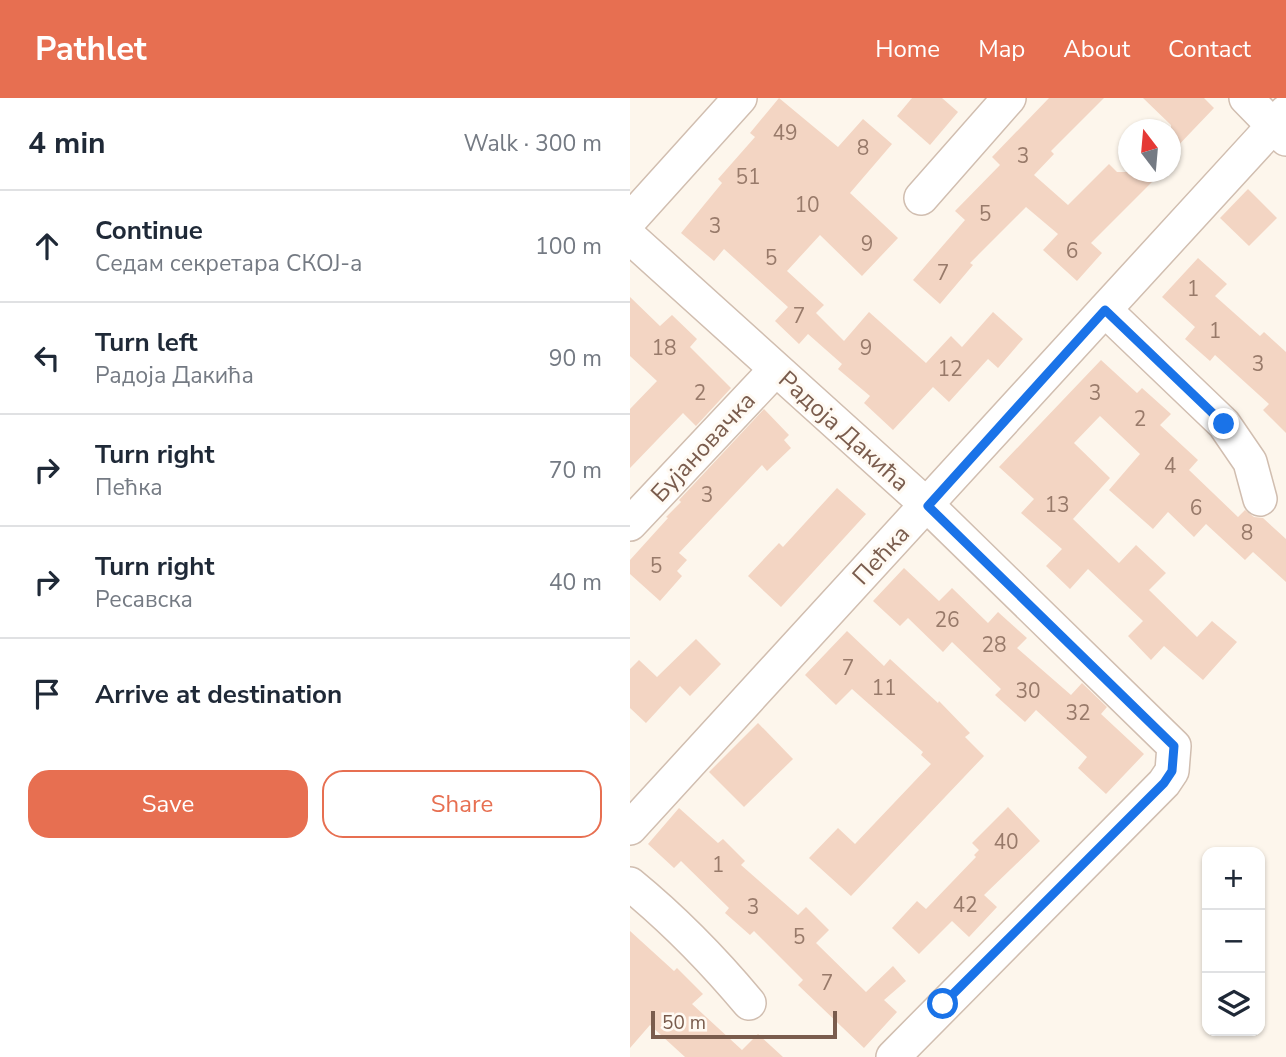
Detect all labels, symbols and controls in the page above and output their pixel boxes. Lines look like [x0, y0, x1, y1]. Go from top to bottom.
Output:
text: Pathlet [35, 27, 147, 72]
text: Home [875, 33, 940, 65]
text: Map [978, 33, 1025, 65]
text: About [1063, 33, 1130, 65]
text: Contact [1168, 33, 1251, 65]
house number: 49 [772, 119, 798, 147]
north arrow [1118, 119, 1181, 182]
text: 4 min [28, 123, 106, 164]
text: Walk · 300 m [463, 128, 602, 159]
house number: 8 [857, 134, 869, 162]
house number: 3 [1017, 142, 1029, 170]
house number: 51 [735, 163, 761, 191]
house number: 10 [794, 191, 820, 219]
house number: 5 [979, 200, 991, 228]
house number: 3 [709, 212, 721, 240]
text: Continue [95, 213, 203, 248]
icon: ahead [28, 227, 66, 265]
house number: 9 [861, 230, 873, 258]
text: 100 m [535, 231, 602, 262]
house number: 6 [1066, 237, 1078, 265]
house number: 5 [765, 244, 777, 272]
text: Седам секретара СКОЈ-а [95, 248, 363, 279]
house number: 7 [937, 259, 949, 287]
house number: 1 [1187, 275, 1199, 303]
house number: 7 [793, 302, 805, 330]
house number: 1 [1209, 317, 1221, 345]
text: Turn left [95, 325, 198, 360]
house number: 18 [651, 334, 677, 362]
house number: 9 [860, 334, 872, 362]
icon: left [28, 339, 66, 377]
text: 90 m [549, 343, 602, 374]
house number: 3 [1252, 350, 1264, 378]
house number: 12 [937, 355, 963, 383]
text: Радоја Дакића [95, 360, 254, 391]
street label: Радоја Дакића [772, 364, 916, 498]
house number: 2 [694, 379, 706, 407]
house number: 3 [1089, 379, 1101, 407]
street label: Бујановачка [644, 385, 762, 509]
house number: 2 [1134, 405, 1146, 433]
route end [1208, 408, 1239, 439]
text: Turn right [95, 437, 214, 472]
icon: right [28, 451, 66, 489]
house number: 4 [1164, 452, 1176, 480]
text: 70 m [549, 455, 602, 486]
text: Пећка [95, 472, 163, 503]
house number: 3 [701, 481, 713, 509]
house number: 13 [1044, 491, 1070, 519]
house number: 6 [1190, 494, 1202, 522]
street label: Пећка [845, 518, 917, 592]
house number: 8 [1241, 519, 1253, 547]
text: Turn right [95, 549, 214, 584]
house number: 5 [650, 552, 662, 580]
icon: right [28, 563, 66, 601]
text: 40 m [549, 567, 602, 598]
text: Ресавска [95, 584, 193, 615]
house number: 26 [934, 606, 960, 634]
house number: 28 [981, 631, 1007, 659]
house number: 7 [842, 654, 854, 682]
house number: 11 [871, 674, 897, 702]
icon: arrive [28, 675, 66, 713]
text: Arrive at destination [95, 677, 342, 712]
house number: 30 [1015, 677, 1041, 705]
house number: 32 [1065, 699, 1091, 727]
button: Save [28, 770, 308, 838]
button: Share [322, 770, 602, 838]
house number: 40 [993, 828, 1019, 856]
map controls [1202, 847, 1265, 1036]
button: + [1202, 847, 1265, 910]
house number: 1 [712, 851, 724, 879]
house number: 42 [952, 891, 978, 919]
house number: 3 [747, 893, 759, 921]
button: − [1202, 910, 1265, 973]
house number: 5 [793, 923, 805, 951]
house number: 7 [821, 969, 833, 997]
button: layers [1202, 973, 1265, 1036]
route start [927, 988, 958, 1019]
scale bar [651, 1008, 836, 1040]
text: 50 m [662, 1010, 706, 1036]

